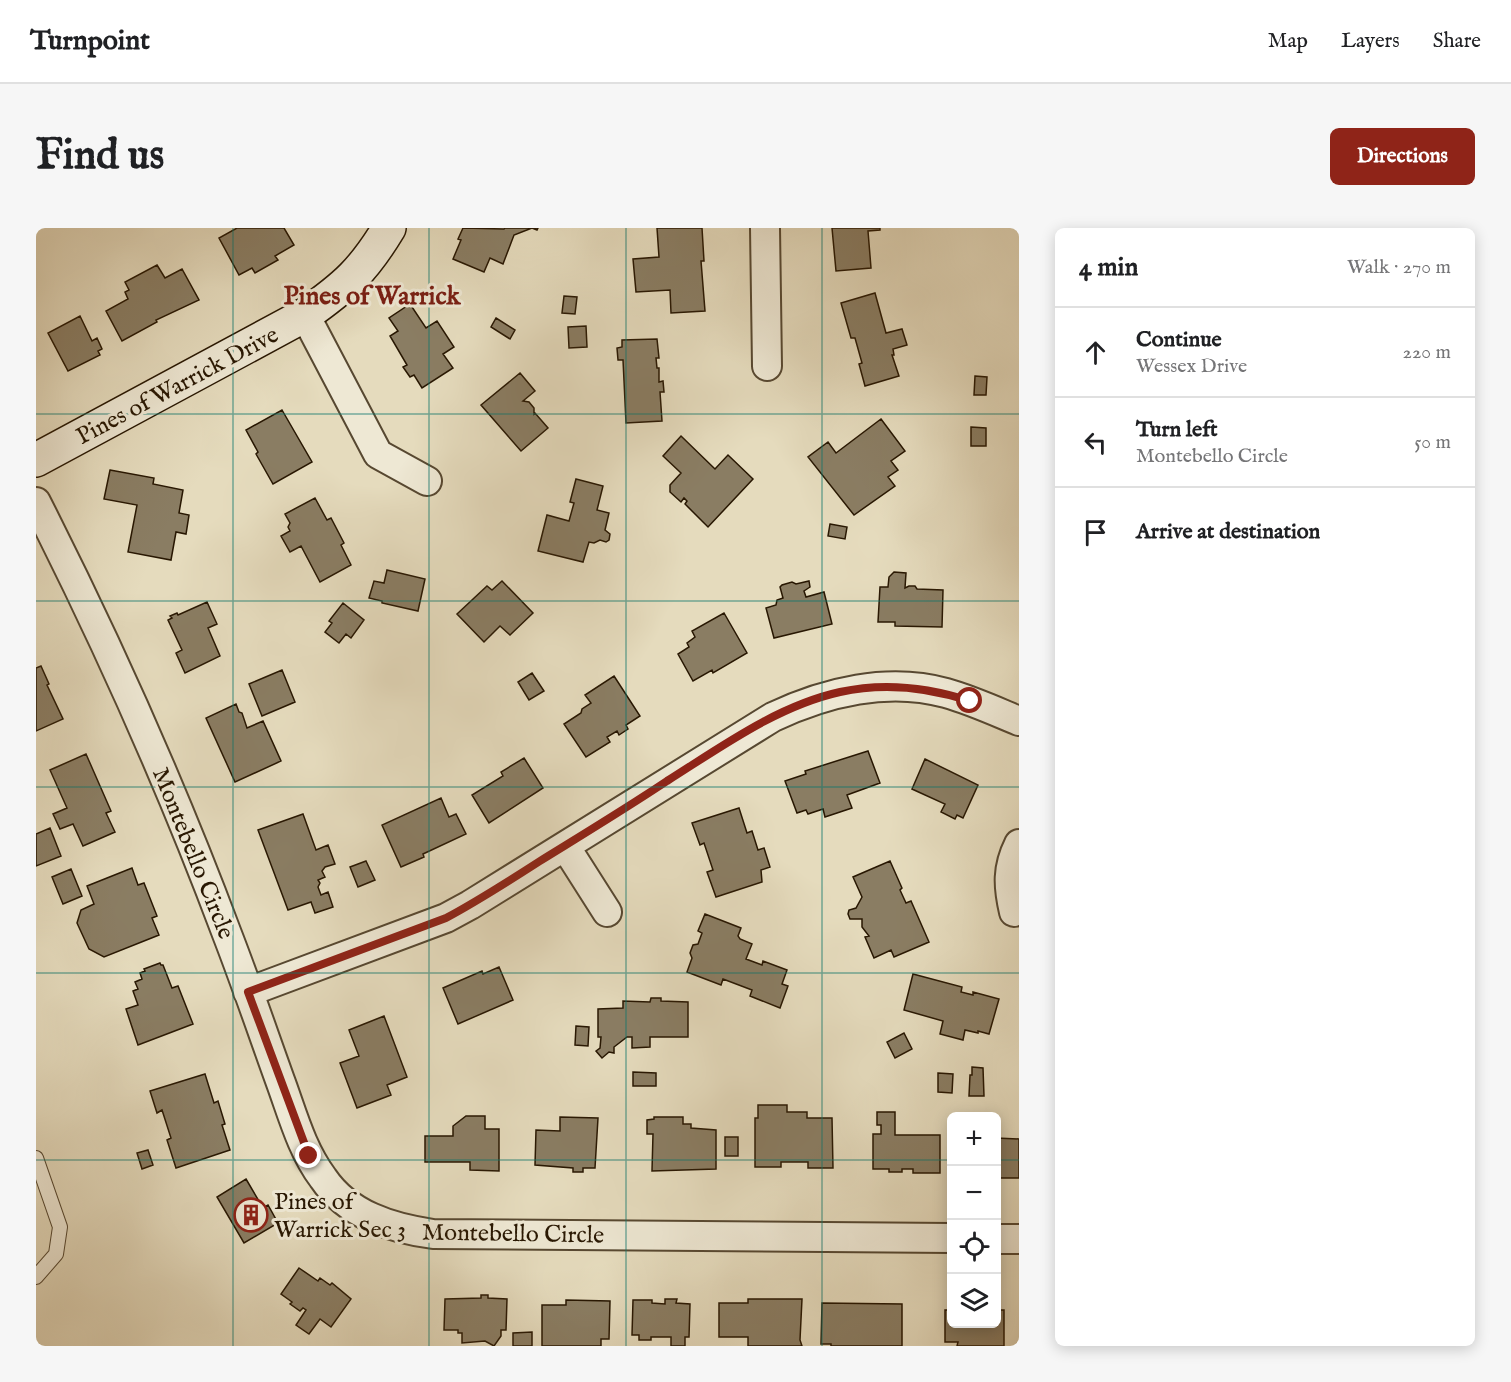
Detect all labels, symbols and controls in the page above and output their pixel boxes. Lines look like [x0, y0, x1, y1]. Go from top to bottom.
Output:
text: Turnpoint [30, 24, 150, 59]
text: Map [1268, 28, 1308, 55]
text: Layers [1341, 28, 1400, 55]
text: Share [1433, 28, 1481, 55]
button: Directions [1330, 128, 1475, 185]
text: Find us [36, 130, 164, 183]
text: 4 min [1079, 251, 1138, 284]
text: Walk · 270 m [1347, 255, 1451, 280]
district label: Pines of Warrick [283, 280, 462, 313]
street label: Pines of Warrick Drive [71, 320, 284, 453]
text: Continue [1136, 326, 1222, 354]
icon: ahead [1079, 336, 1112, 369]
text: 220 m [1403, 340, 1451, 365]
text: Wessex Drive [1136, 354, 1247, 379]
text: Turn left [1136, 416, 1218, 444]
icon: left [1079, 426, 1112, 459]
text: 50 m [1414, 430, 1451, 455]
text: Montebello Circle [1136, 444, 1288, 469]
icon: arrive [1079, 516, 1112, 549]
text: Arrive at destination [1136, 518, 1320, 546]
route start [956, 687, 982, 713]
street label: Montebello Circle [144, 763, 241, 944]
map controls [947, 1112, 1001, 1328]
button: + [947, 1112, 1001, 1166]
route end [295, 1142, 321, 1168]
button: − [947, 1166, 1001, 1220]
place label: Pines of Warrick Sec 3 [274, 1187, 406, 1246]
building icon: Pines of Warrick Sec 3 [233, 1197, 269, 1233]
street label: Montebello Circle [422, 1217, 604, 1252]
button: locate [947, 1220, 1001, 1274]
button: layers [947, 1274, 1001, 1328]

